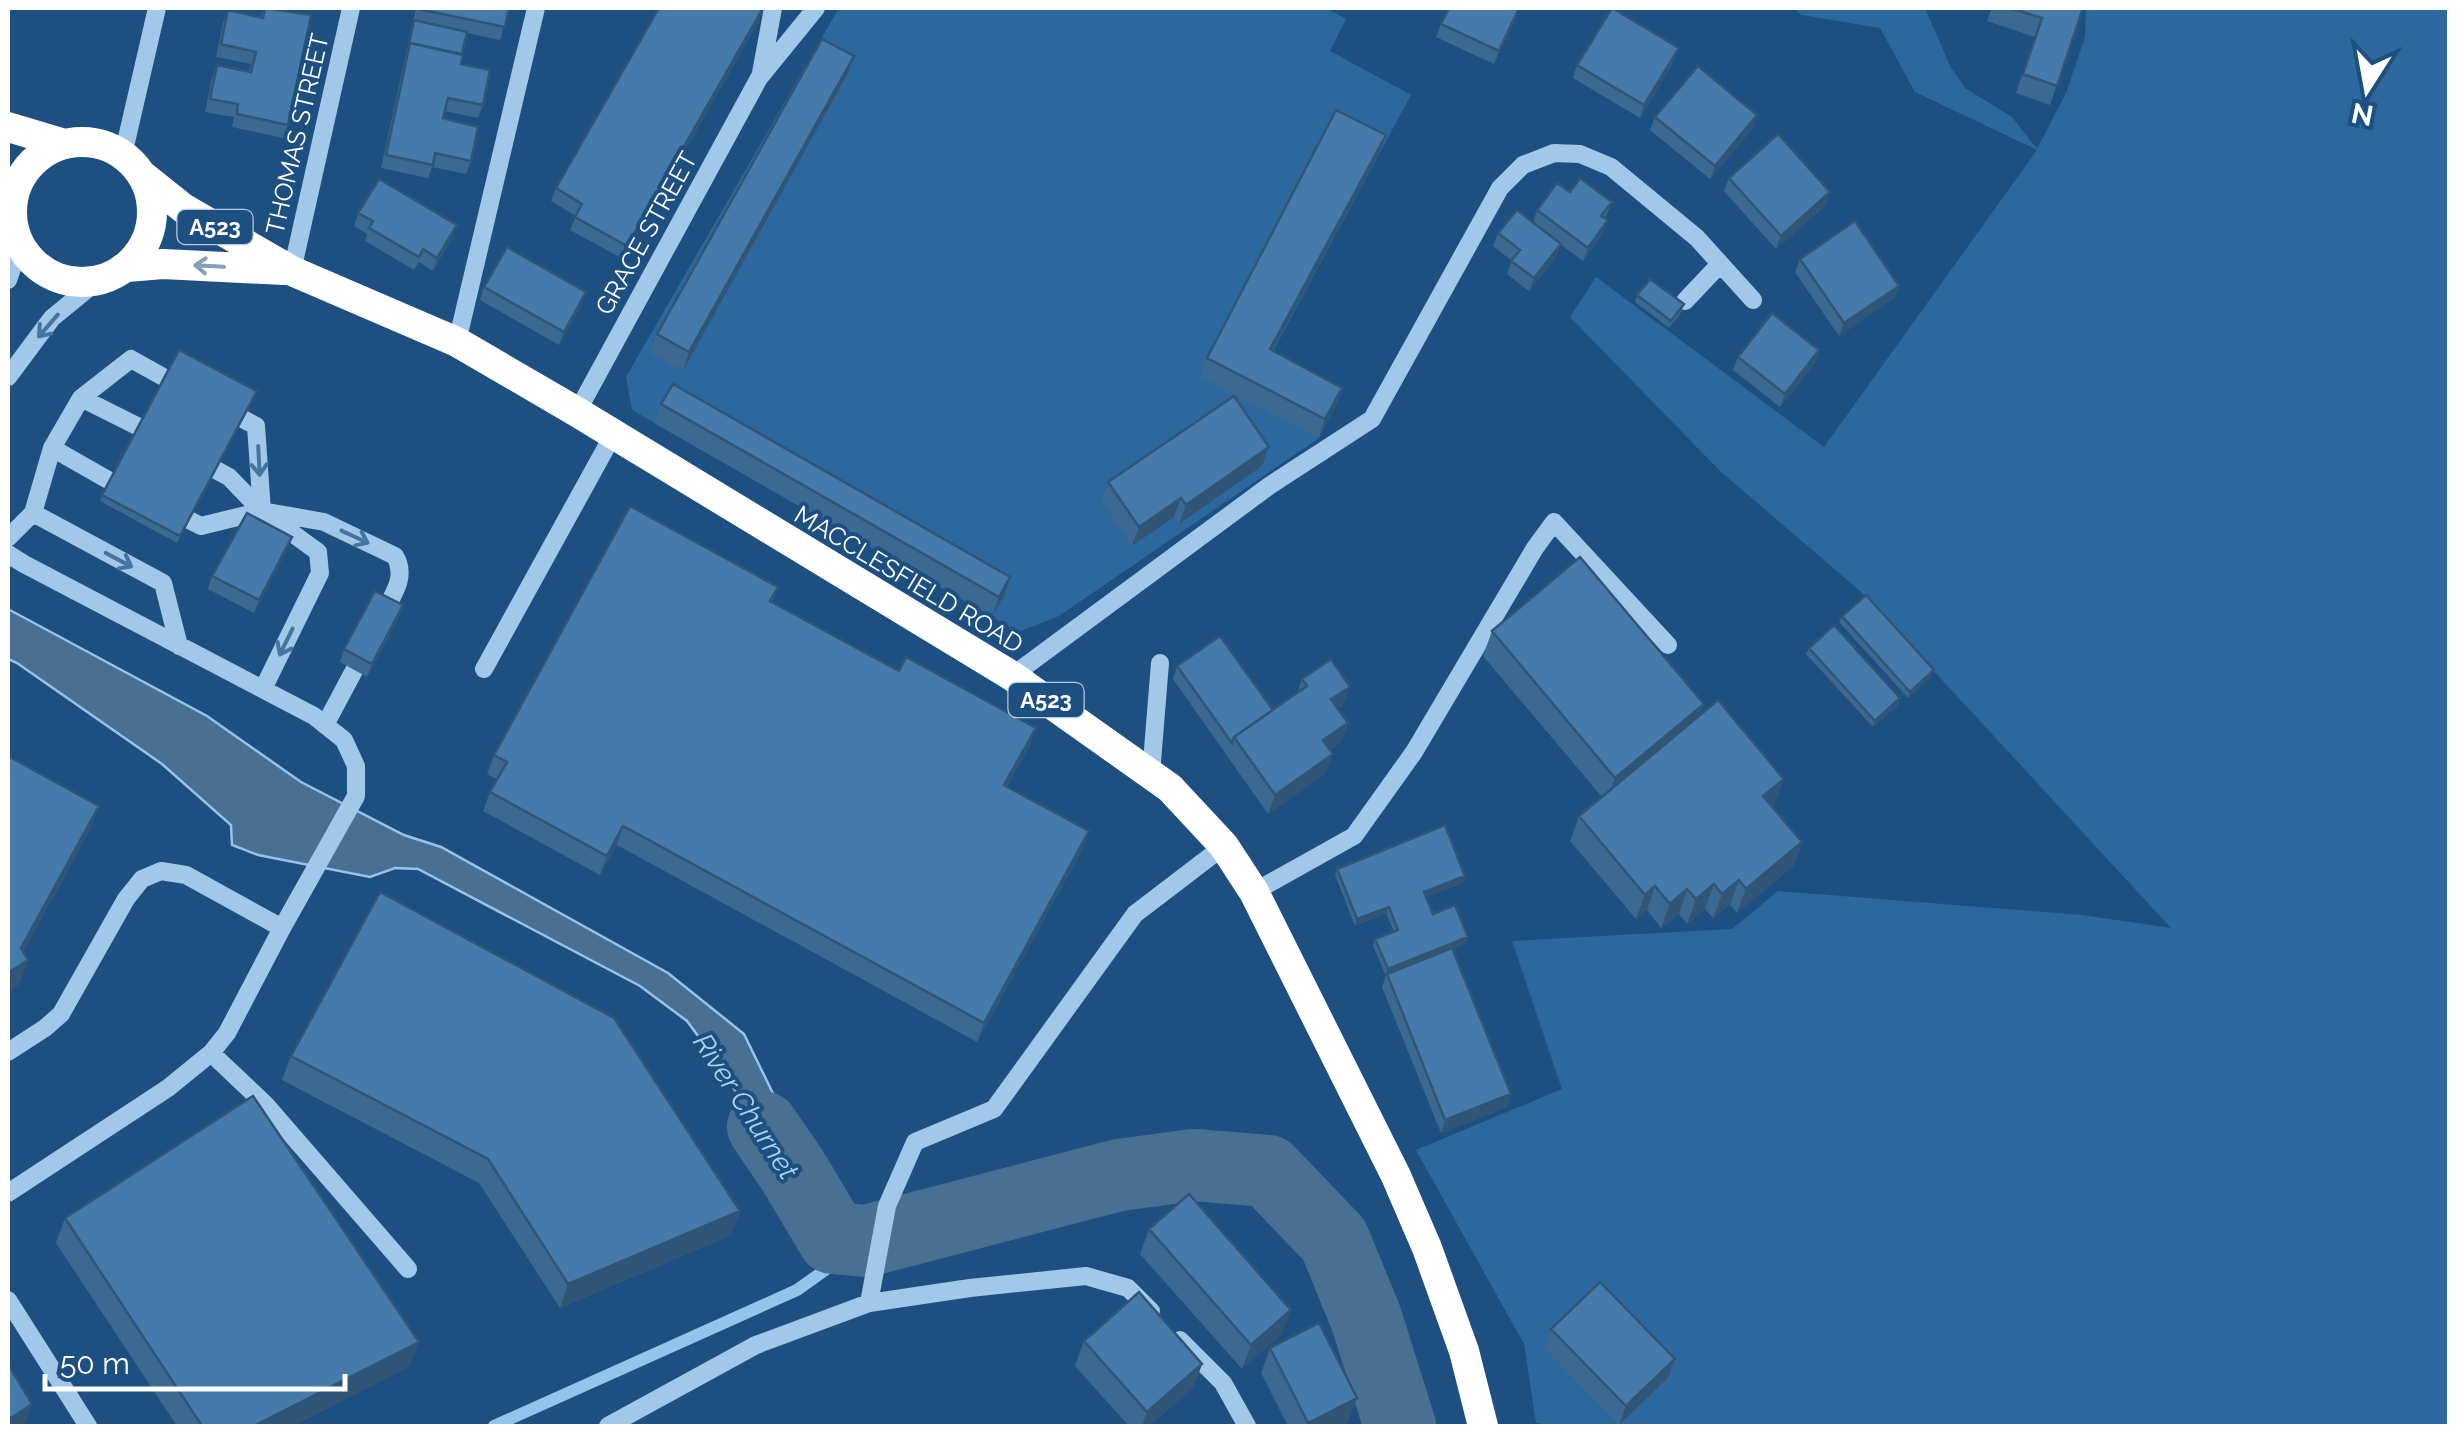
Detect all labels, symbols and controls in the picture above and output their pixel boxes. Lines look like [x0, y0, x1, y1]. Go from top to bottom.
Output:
street label: THOMAS STREET [259, 31, 335, 237]
north arrow [2317, 40, 2417, 140]
text: N [2349, 96, 2376, 132]
street label: GRACE STREET [589, 146, 703, 320]
road number: A523 [178, 210, 252, 244]
one-way arrow [194, 256, 226, 275]
one-way arrow [37, 312, 59, 338]
one-way arrow [250, 444, 269, 476]
street label: MACCLESFIELD ROAD [789, 499, 1029, 659]
one-way arrow [339, 528, 369, 547]
one-way arrow [103, 550, 133, 570]
one-way arrow [276, 627, 295, 657]
road number: A523 [1008, 683, 1084, 717]
water label: River Churnet [686, 1027, 805, 1186]
scale bar [45, 1329, 345, 1391]
text: 50 m [60, 1346, 130, 1381]

